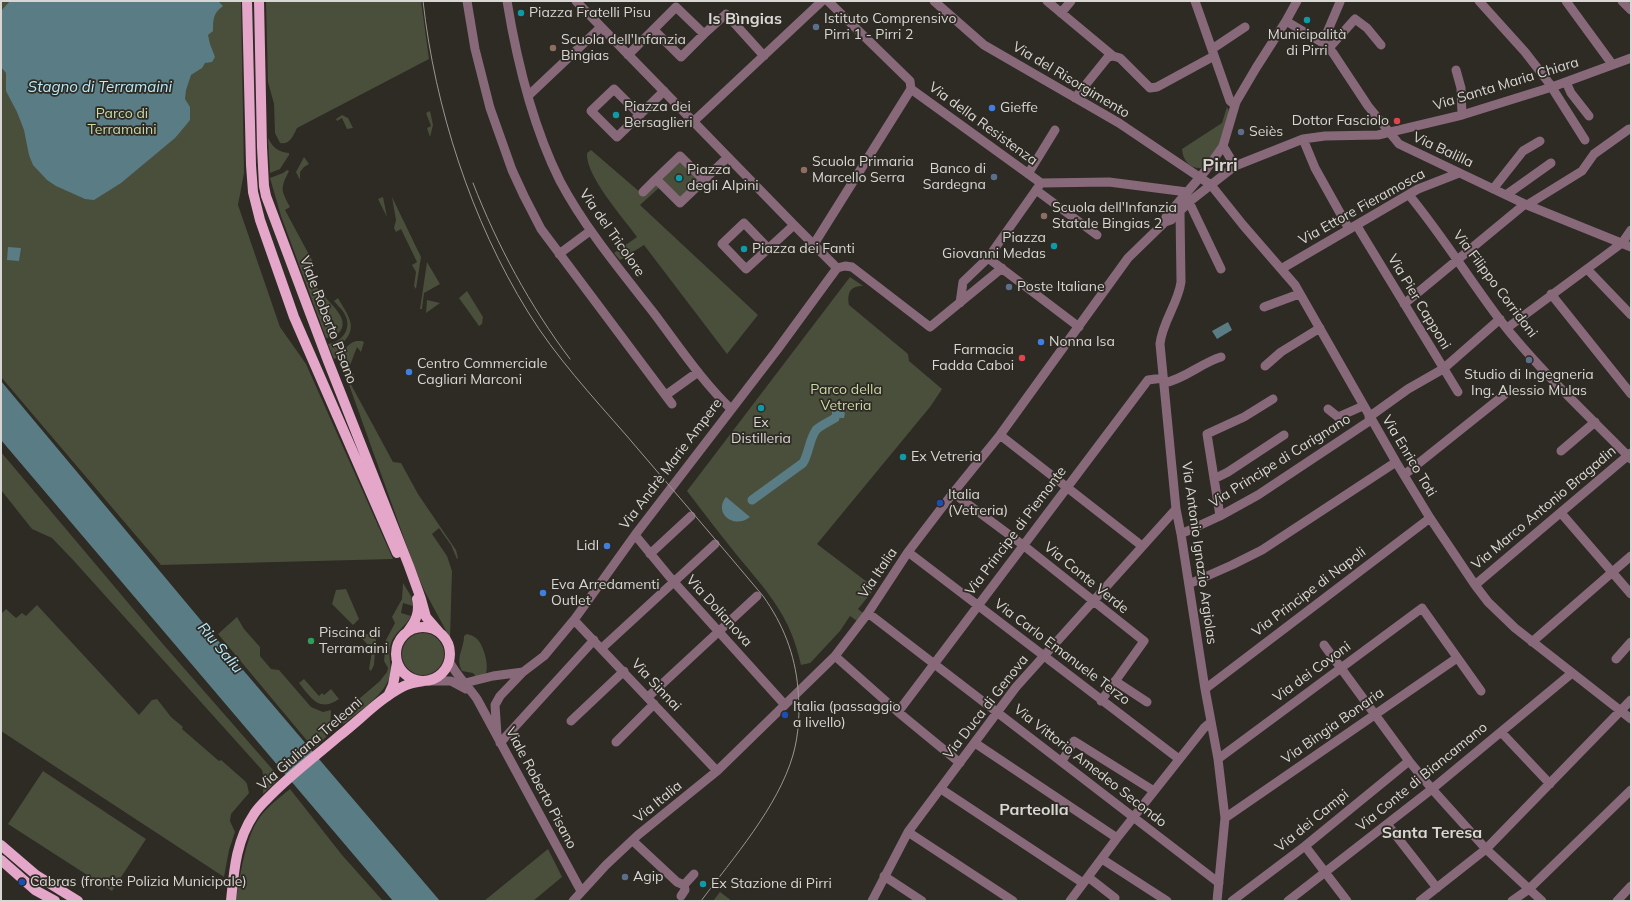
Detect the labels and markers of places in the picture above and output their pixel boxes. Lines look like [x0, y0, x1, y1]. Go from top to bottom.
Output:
place label: Piazza Fratelli Pisu [529, 5, 651, 21]
marker: Piazza Fratelli Pisu [516, 8, 526, 18]
place label: Istituto Comprensivo Pirri 1 - Pirri 2 [824, 11, 956, 44]
marker: Municipalità di Pirri [1302, 15, 1312, 25]
marker: Istituto Comprensivo Pirri 1 - Pirri 2 [811, 22, 821, 32]
place label: Municipalità di Pirri [1268, 27, 1346, 60]
place label: Scuola dell'Infanzia Bingias [561, 32, 686, 64]
marker: Scuola dell'Infanzia Bingias [548, 43, 558, 53]
place label: Piazza dei Bersaglieri [624, 99, 693, 132]
place label: Gieffe [1000, 100, 1038, 116]
marker: Gieffe [987, 103, 997, 113]
marker: Piazza dei Bersaglieri [611, 110, 621, 120]
place label: Dottor Fasciolo [1292, 113, 1389, 129]
marker: Dottor Fasciolo [1392, 116, 1402, 126]
place label: Seiès [1249, 124, 1283, 140]
marker: Seiès [1236, 127, 1246, 137]
place label: Scuola Primaria Marcello Serra [812, 154, 914, 186]
place label: Banco di Sardegna [923, 161, 986, 194]
place label: Piazza degli Alpini [687, 162, 759, 194]
marker: Scuola Primaria Marcello Serra [799, 165, 809, 175]
marker: Banco di Sardegna [989, 172, 999, 182]
marker: Piazza degli Alpini [674, 173, 684, 183]
place label: Scuola dell'Infanzia Statale Bingias 2 [1052, 200, 1177, 232]
marker: Scuola dell'Infanzia Statale Bingias 2 [1039, 211, 1049, 221]
place label: Piazza Giovanni Medas [942, 230, 1046, 262]
place label: Piazza dei Fanti [752, 241, 855, 257]
marker: Piazza Giovanni Medas [1049, 241, 1059, 251]
marker: Piazza dei Fanti [739, 244, 749, 254]
place label: Poste Italiane [1017, 279, 1105, 295]
marker: Poste Italiane [1004, 282, 1014, 292]
place label: Nonna Isa [1049, 334, 1115, 350]
marker: Nonna Isa [1036, 337, 1046, 347]
place label: Farmacia Fadda Caboi [932, 342, 1014, 374]
marker: Farmacia Fadda Caboi [1017, 353, 1027, 363]
marker: Studio di Ingegneria Ing. Alessio Mulas [1524, 355, 1534, 365]
place label: Centro Commerciale Cagliari Marconi [417, 356, 547, 388]
marker: Centro Commerciale Cagliari Marconi [404, 367, 414, 377]
place label: Studio di Ingegneria Ing. Alessio Mulas [1464, 367, 1594, 400]
marker: Ex Distilleria [756, 403, 766, 413]
place label: Ex Distilleria [731, 415, 791, 448]
place label: Ex Vetreria [911, 449, 981, 465]
marker: Ex Vetreria [898, 452, 908, 462]
place label: Italia (Vetreria) [948, 487, 1008, 520]
marker: Italia (Vetreria) [935, 498, 945, 508]
place label: Lidl [576, 538, 599, 554]
marker: Lidl [602, 541, 612, 551]
place label: Eva Arredamenti Outlet [551, 577, 660, 610]
marker: Eva Arredamenti Outlet [538, 588, 548, 598]
place label: Piscina di Terramaini [319, 625, 388, 658]
marker: Piscina di Terramaini [306, 636, 316, 646]
place label: Italia (passaggio a livello) [793, 699, 900, 732]
marker: Italia (passaggio a livello) [780, 710, 790, 720]
place label: Agip [633, 869, 663, 885]
marker: Agip [620, 872, 630, 882]
place label: Cabras (fronte Polizia Municipale) [30, 874, 247, 890]
place label: Ex Stazione di Pirri [711, 876, 832, 892]
marker: Cabras (fronte Polizia Municipale) [17, 877, 27, 887]
marker: Ex Stazione di Pirri [698, 879, 708, 889]

